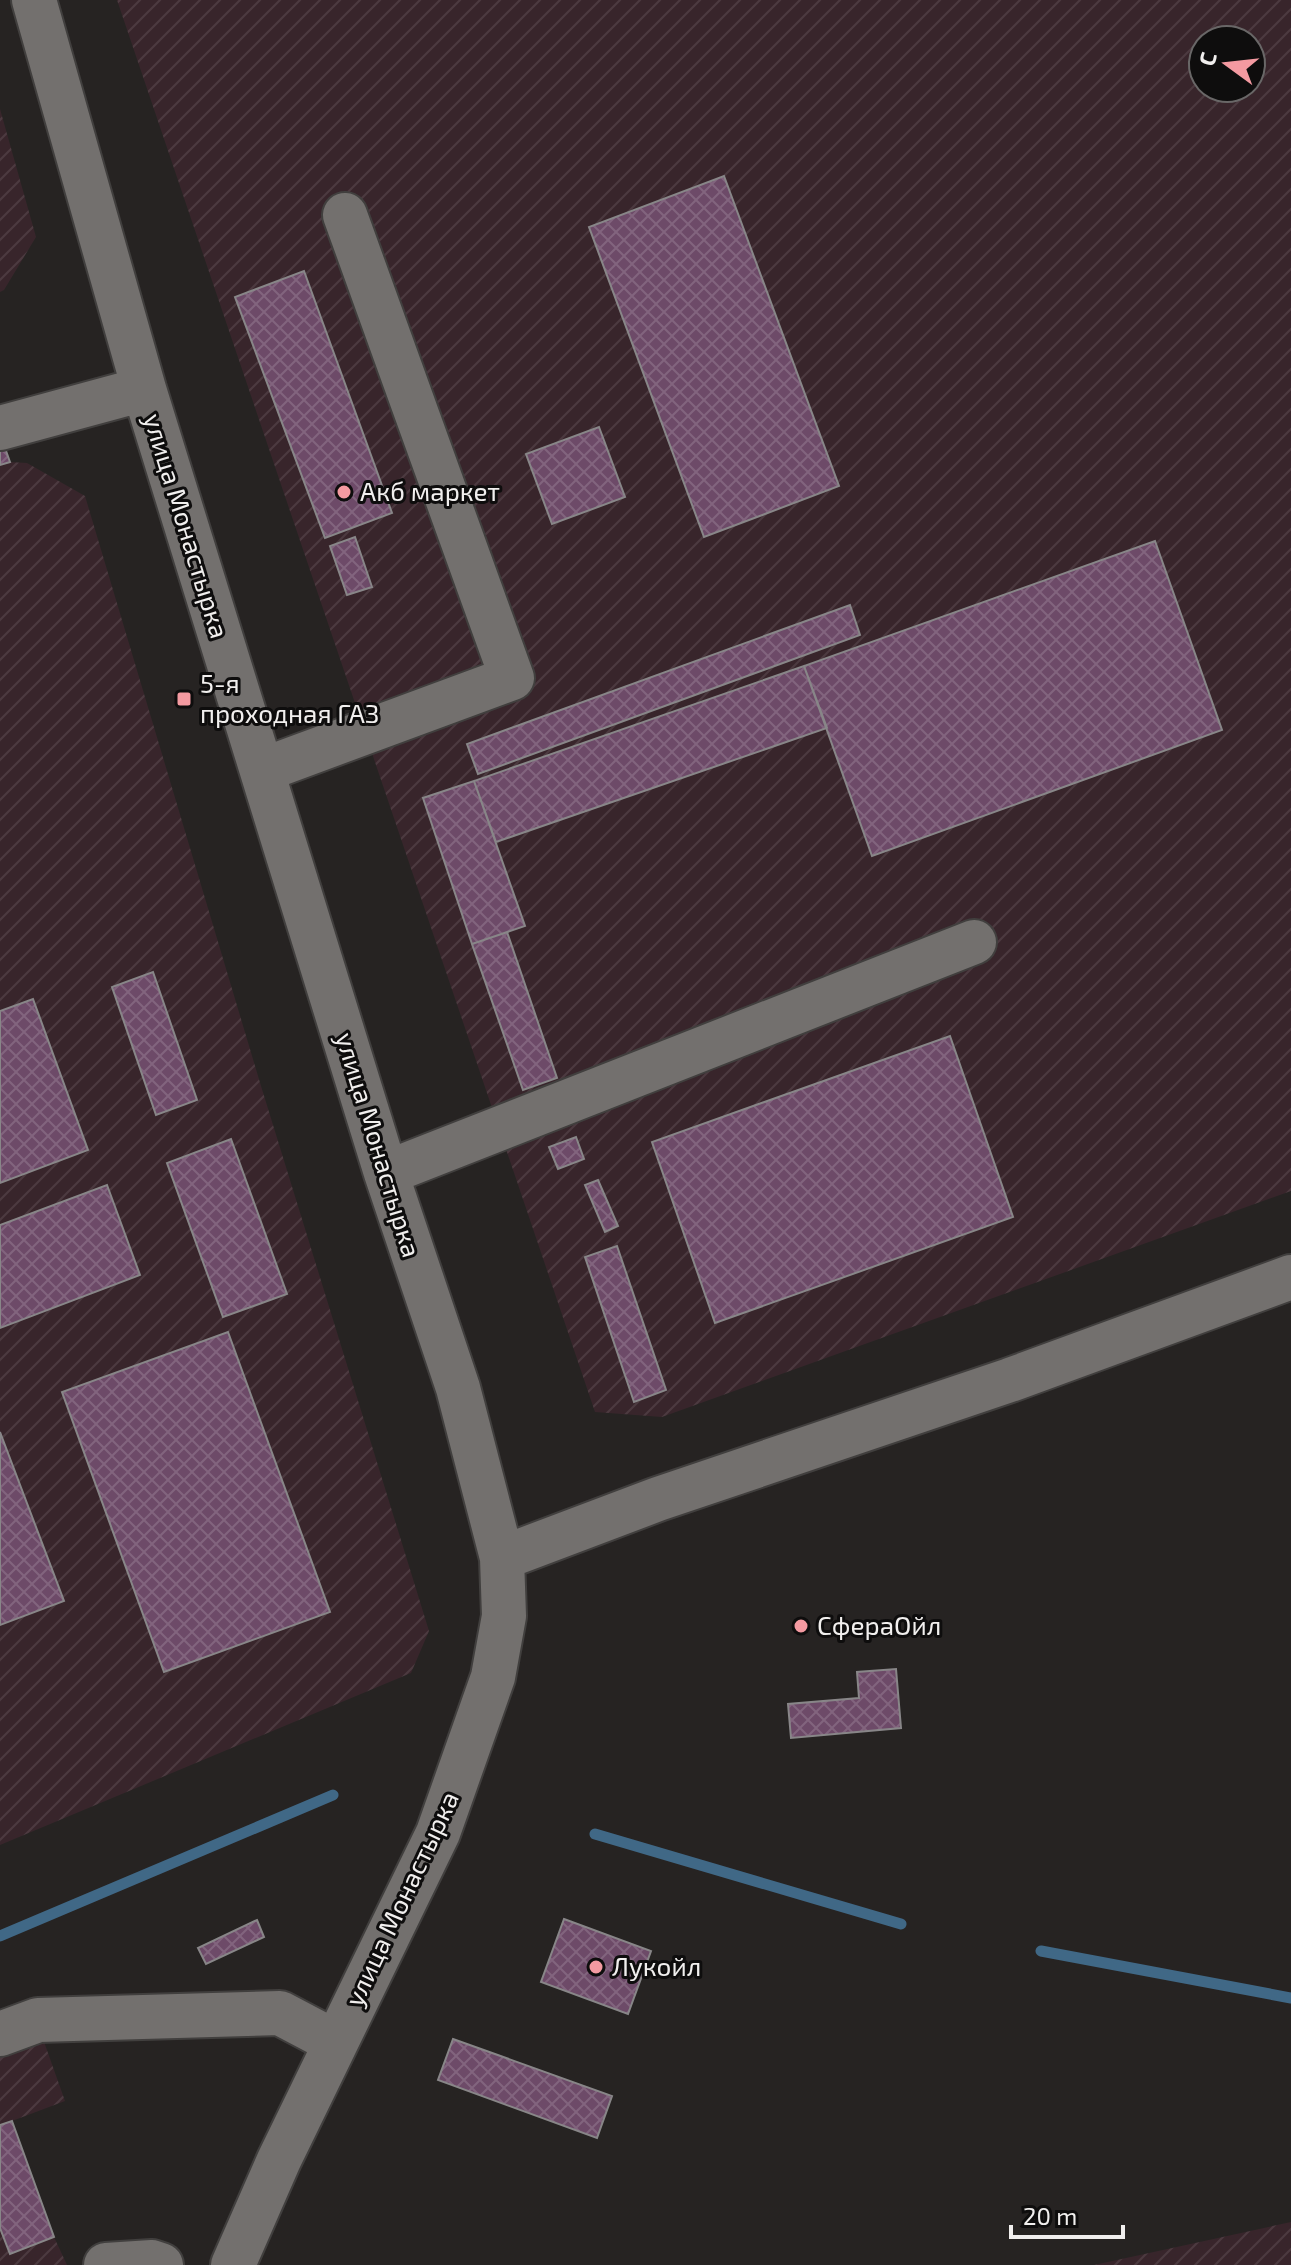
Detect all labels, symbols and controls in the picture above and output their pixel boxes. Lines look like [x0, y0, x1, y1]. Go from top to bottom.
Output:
north arrow [1187, 24, 1267, 104]
text: С [1192, 49, 1221, 68]
street label: улица Монастырка [138, 409, 236, 642]
place label: Акб маркет [360, 475, 500, 506]
marker: Акб маркет [335, 483, 353, 501]
place label: 5-я проходная ГАЗ [200, 667, 379, 728]
marker: 5-я проходная ГАЗ [175, 690, 193, 708]
street label: улица Монастырка [330, 1028, 428, 1261]
place label: СфераОйл [817, 1609, 941, 1640]
marker: СфераОйл [792, 1617, 810, 1635]
street label: улица Монастырка [337, 1786, 465, 2011]
place label: Лукойл [612, 1950, 701, 1982]
marker: Лукойл [587, 1958, 605, 1976]
scale bar [1011, 2189, 1123, 2239]
text: 20 m [1023, 2201, 1077, 2230]

